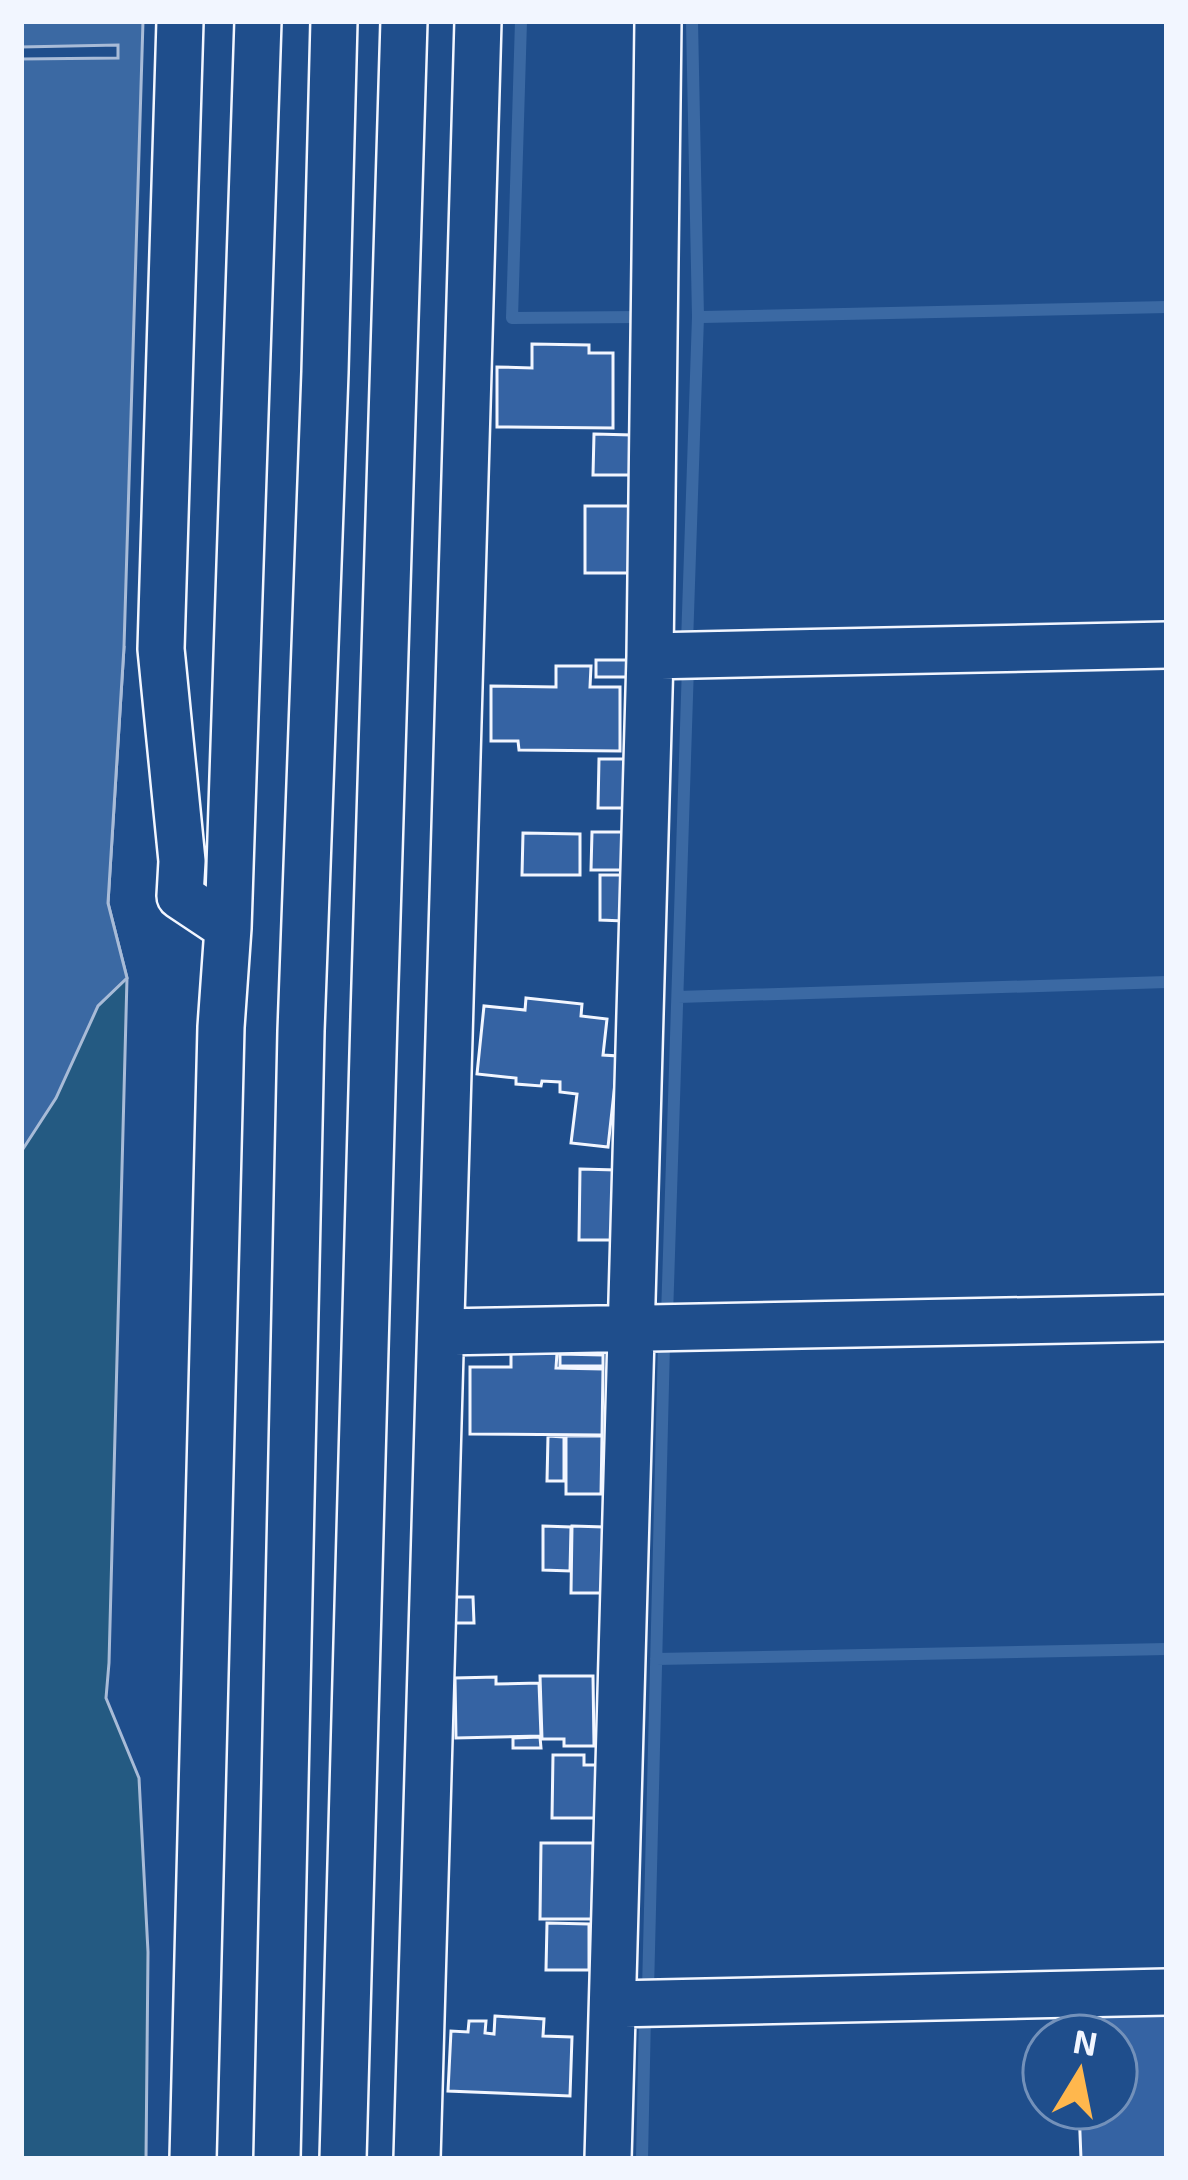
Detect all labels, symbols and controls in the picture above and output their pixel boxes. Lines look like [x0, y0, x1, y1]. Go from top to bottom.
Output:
north arrow [1020, 2012, 1140, 2132]
text: N [1070, 2020, 1101, 2063]

